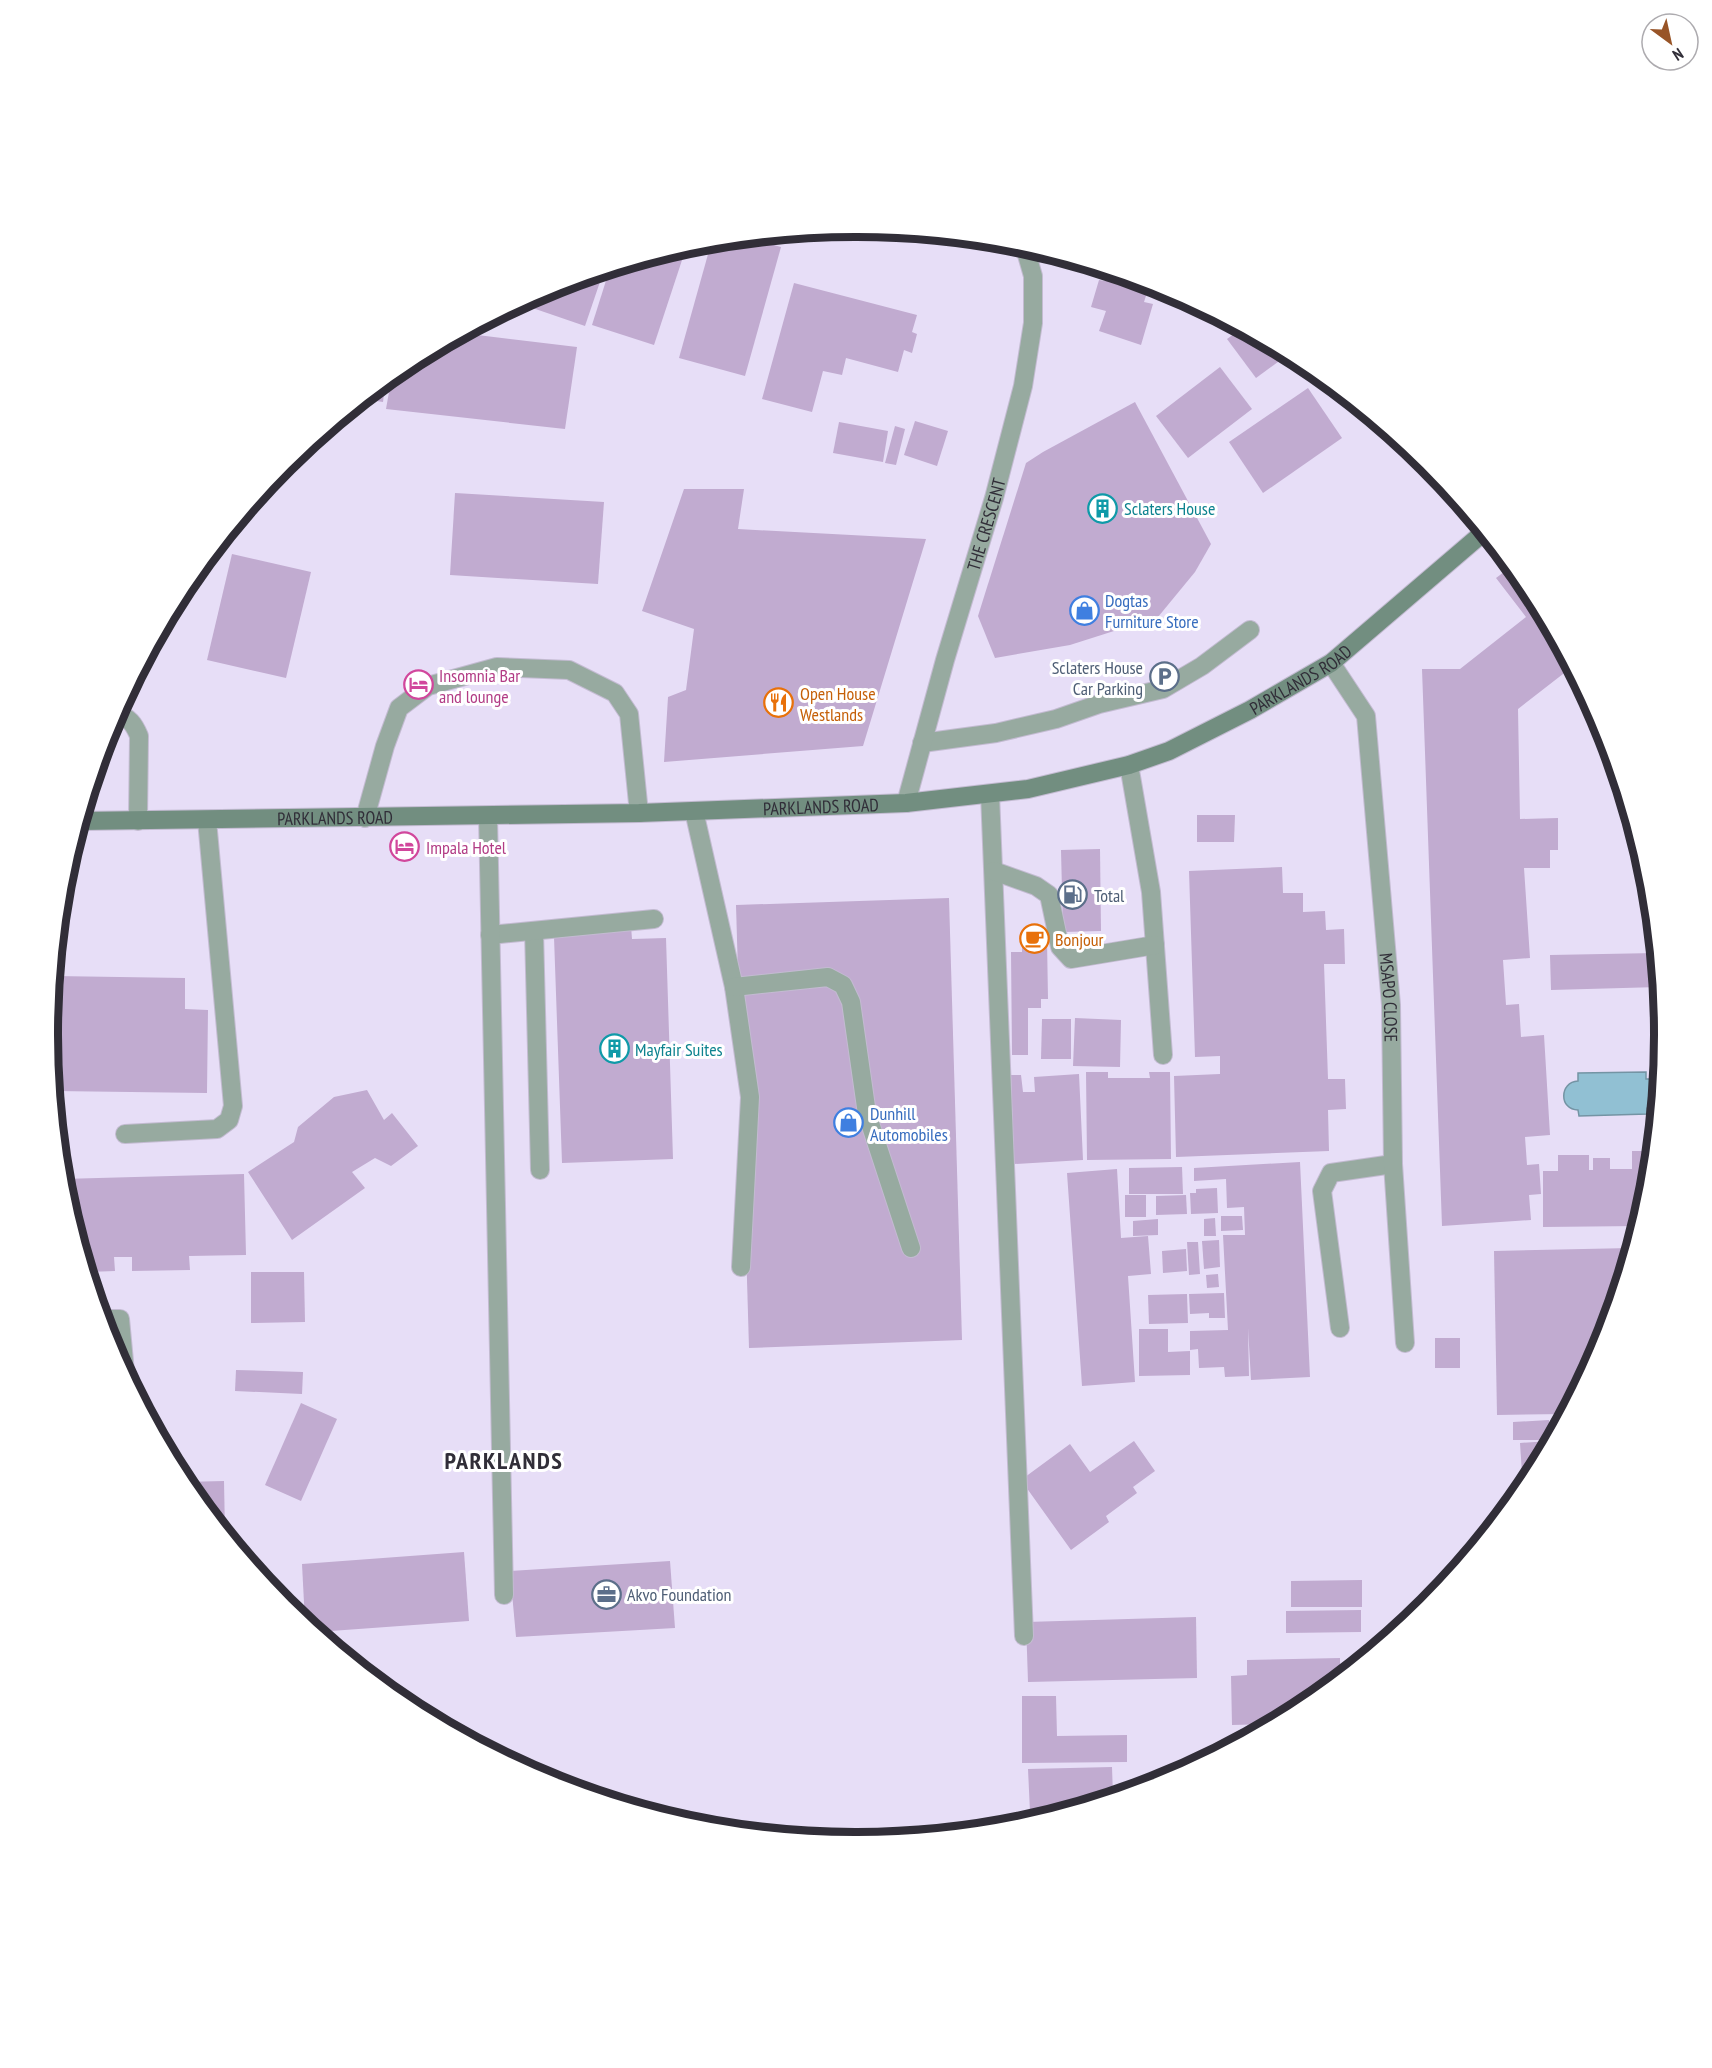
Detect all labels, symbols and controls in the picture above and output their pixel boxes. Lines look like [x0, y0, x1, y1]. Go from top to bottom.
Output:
north arrow [1640, 12, 1700, 72]
text: N [1669, 44, 1687, 65]
street label: THE CRESCENT [961, 476, 1010, 573]
building icon: Sclaters House [1087, 492, 1119, 524]
place label: Sclaters House [1124, 497, 1215, 520]
place label: Dogtas Furniture Store [1105, 589, 1199, 633]
shop icon: Dogtas Furniture Store [1068, 594, 1100, 626]
street label: PARKLANDS ROAD [1245, 639, 1356, 719]
place label: Sclaters House Car Parking [1052, 656, 1143, 700]
parking icon: Sclaters House Car Parking [1148, 661, 1180, 693]
place label: Insomnia Bar and lounge [439, 664, 520, 708]
hotel icon: Insomnia Bar and lounge [402, 669, 434, 701]
place label: Open House Westlands [800, 682, 876, 726]
restaurant icon: Open House Westlands [763, 687, 795, 719]
street label: PARKLANDS ROAD [763, 793, 879, 820]
street label: PARKLANDS ROAD [277, 805, 393, 830]
hotel icon: Impala Hotel [389, 831, 421, 863]
place label: Impala Hotel [426, 836, 507, 859]
fuel station icon: Total [1057, 879, 1089, 911]
place label: Total [1094, 884, 1125, 907]
cafe icon: Bonjour [1018, 923, 1050, 955]
place label: Bonjour [1055, 928, 1104, 951]
street label: MSAPO CLOSE [1375, 952, 1403, 1042]
building icon: Mayfair Suites [598, 1033, 630, 1065]
place label: Mayfair Suites [635, 1038, 723, 1061]
place label: Dunhill Automobiles [870, 1102, 948, 1146]
shop icon: Dunhill Automobiles [833, 1107, 865, 1139]
district label: PARKLANDS [445, 1445, 563, 1476]
office icon: Akvo Foundation [590, 1578, 622, 1610]
place label: Akvo Foundation [627, 1583, 732, 1606]

